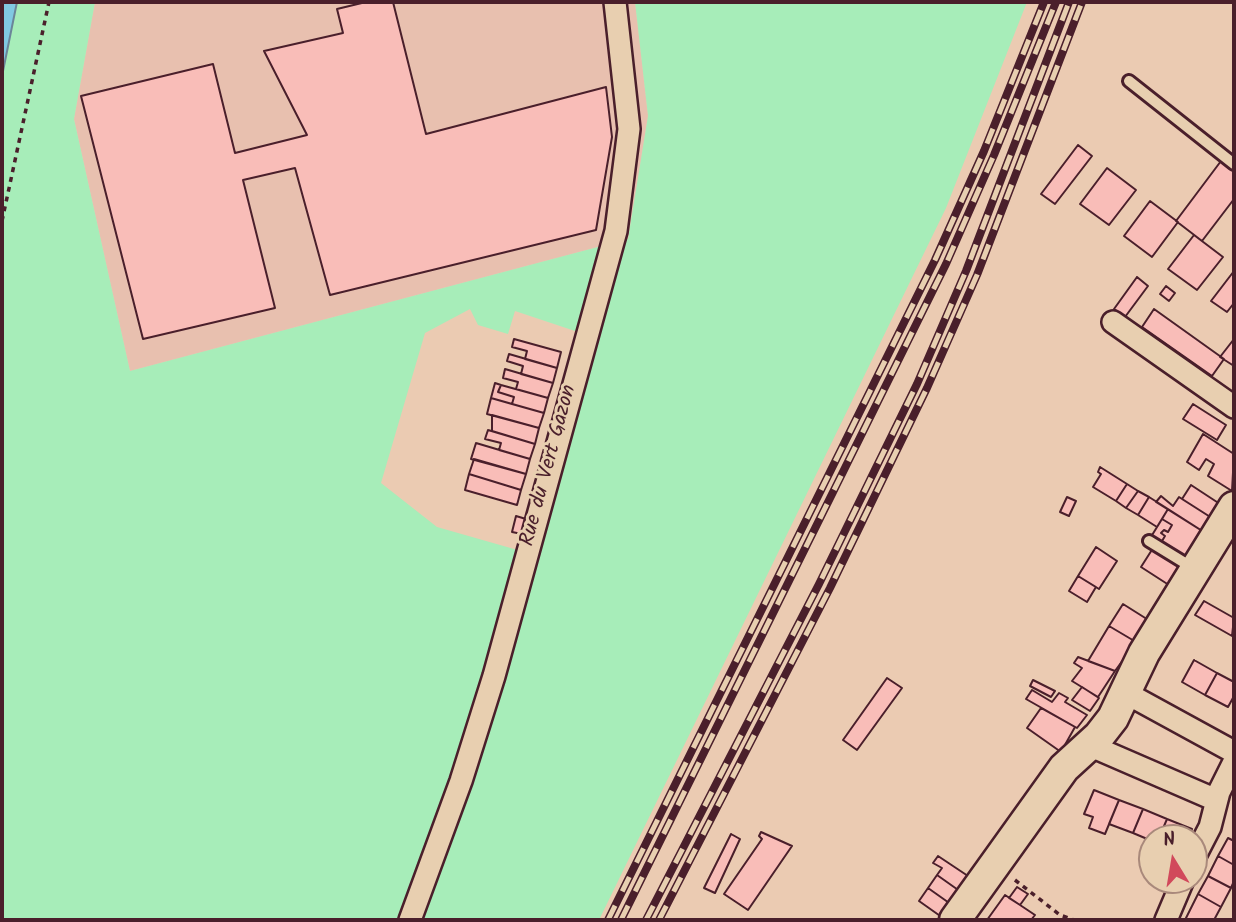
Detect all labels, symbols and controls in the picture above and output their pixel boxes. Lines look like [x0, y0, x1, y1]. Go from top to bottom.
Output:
street label: Rue du Vert Gazon [516, 383, 584, 549]
north arrow [1138, 824, 1208, 894]
text: N [1161, 824, 1178, 856]

